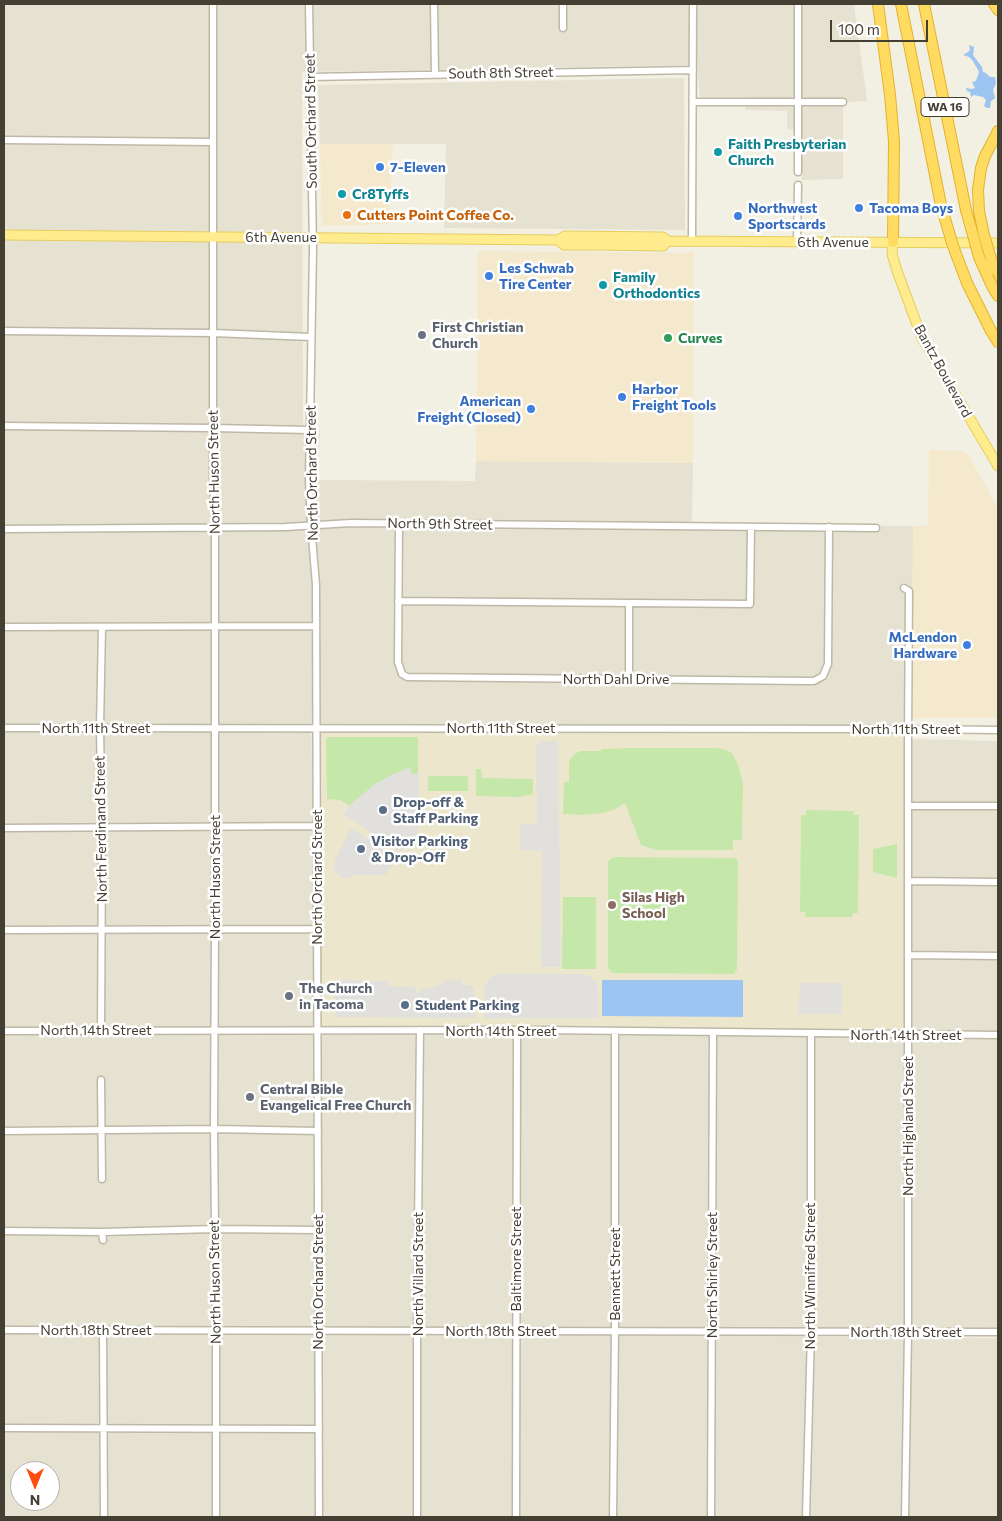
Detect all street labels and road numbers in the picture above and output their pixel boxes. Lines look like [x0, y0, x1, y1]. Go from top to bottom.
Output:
street label: South Orchard Street [301, 53, 321, 189]
street label: South 8th Street [448, 64, 554, 82]
road number: WA 16 [921, 98, 969, 116]
street label: 6th Avenue [245, 229, 317, 245]
street label: 6th Avenue [797, 234, 869, 250]
street label: Bantz Boulevard [911, 322, 975, 420]
street label: North Orchard Street [302, 405, 322, 541]
street label: North Huson Street [205, 410, 223, 534]
street label: North 9th Street [387, 515, 493, 533]
street label: North Dahl Drive [563, 671, 669, 687]
street label: North 11th Street [42, 720, 150, 736]
street label: North 11th Street [447, 720, 555, 736]
street label: North 11th Street [852, 721, 960, 737]
street label: North Ferdinand Street [91, 755, 111, 903]
street label: North Orchard Street [309, 809, 325, 945]
street label: North Huson Street [207, 815, 223, 939]
street label: North 14th Street [40, 1022, 152, 1038]
street label: North 14th Street [445, 1023, 557, 1039]
street label: North 14th Street [850, 1027, 962, 1043]
street label: North Highland Street [900, 1056, 916, 1196]
street label: North Winnifred Street [802, 1202, 818, 1350]
street label: Baltimore Street [508, 1207, 524, 1311]
street label: North Villard Street [410, 1212, 426, 1336]
street label: North Shirley Street [704, 1212, 720, 1338]
street label: North Orchard Street [310, 1214, 326, 1350]
street label: North Huson Street [206, 1220, 224, 1344]
street label: Bennett Street [607, 1227, 623, 1321]
street label: North 18th Street [40, 1322, 152, 1338]
street label: North 18th Street [445, 1323, 557, 1339]
street label: North 18th Street [850, 1324, 962, 1340]

